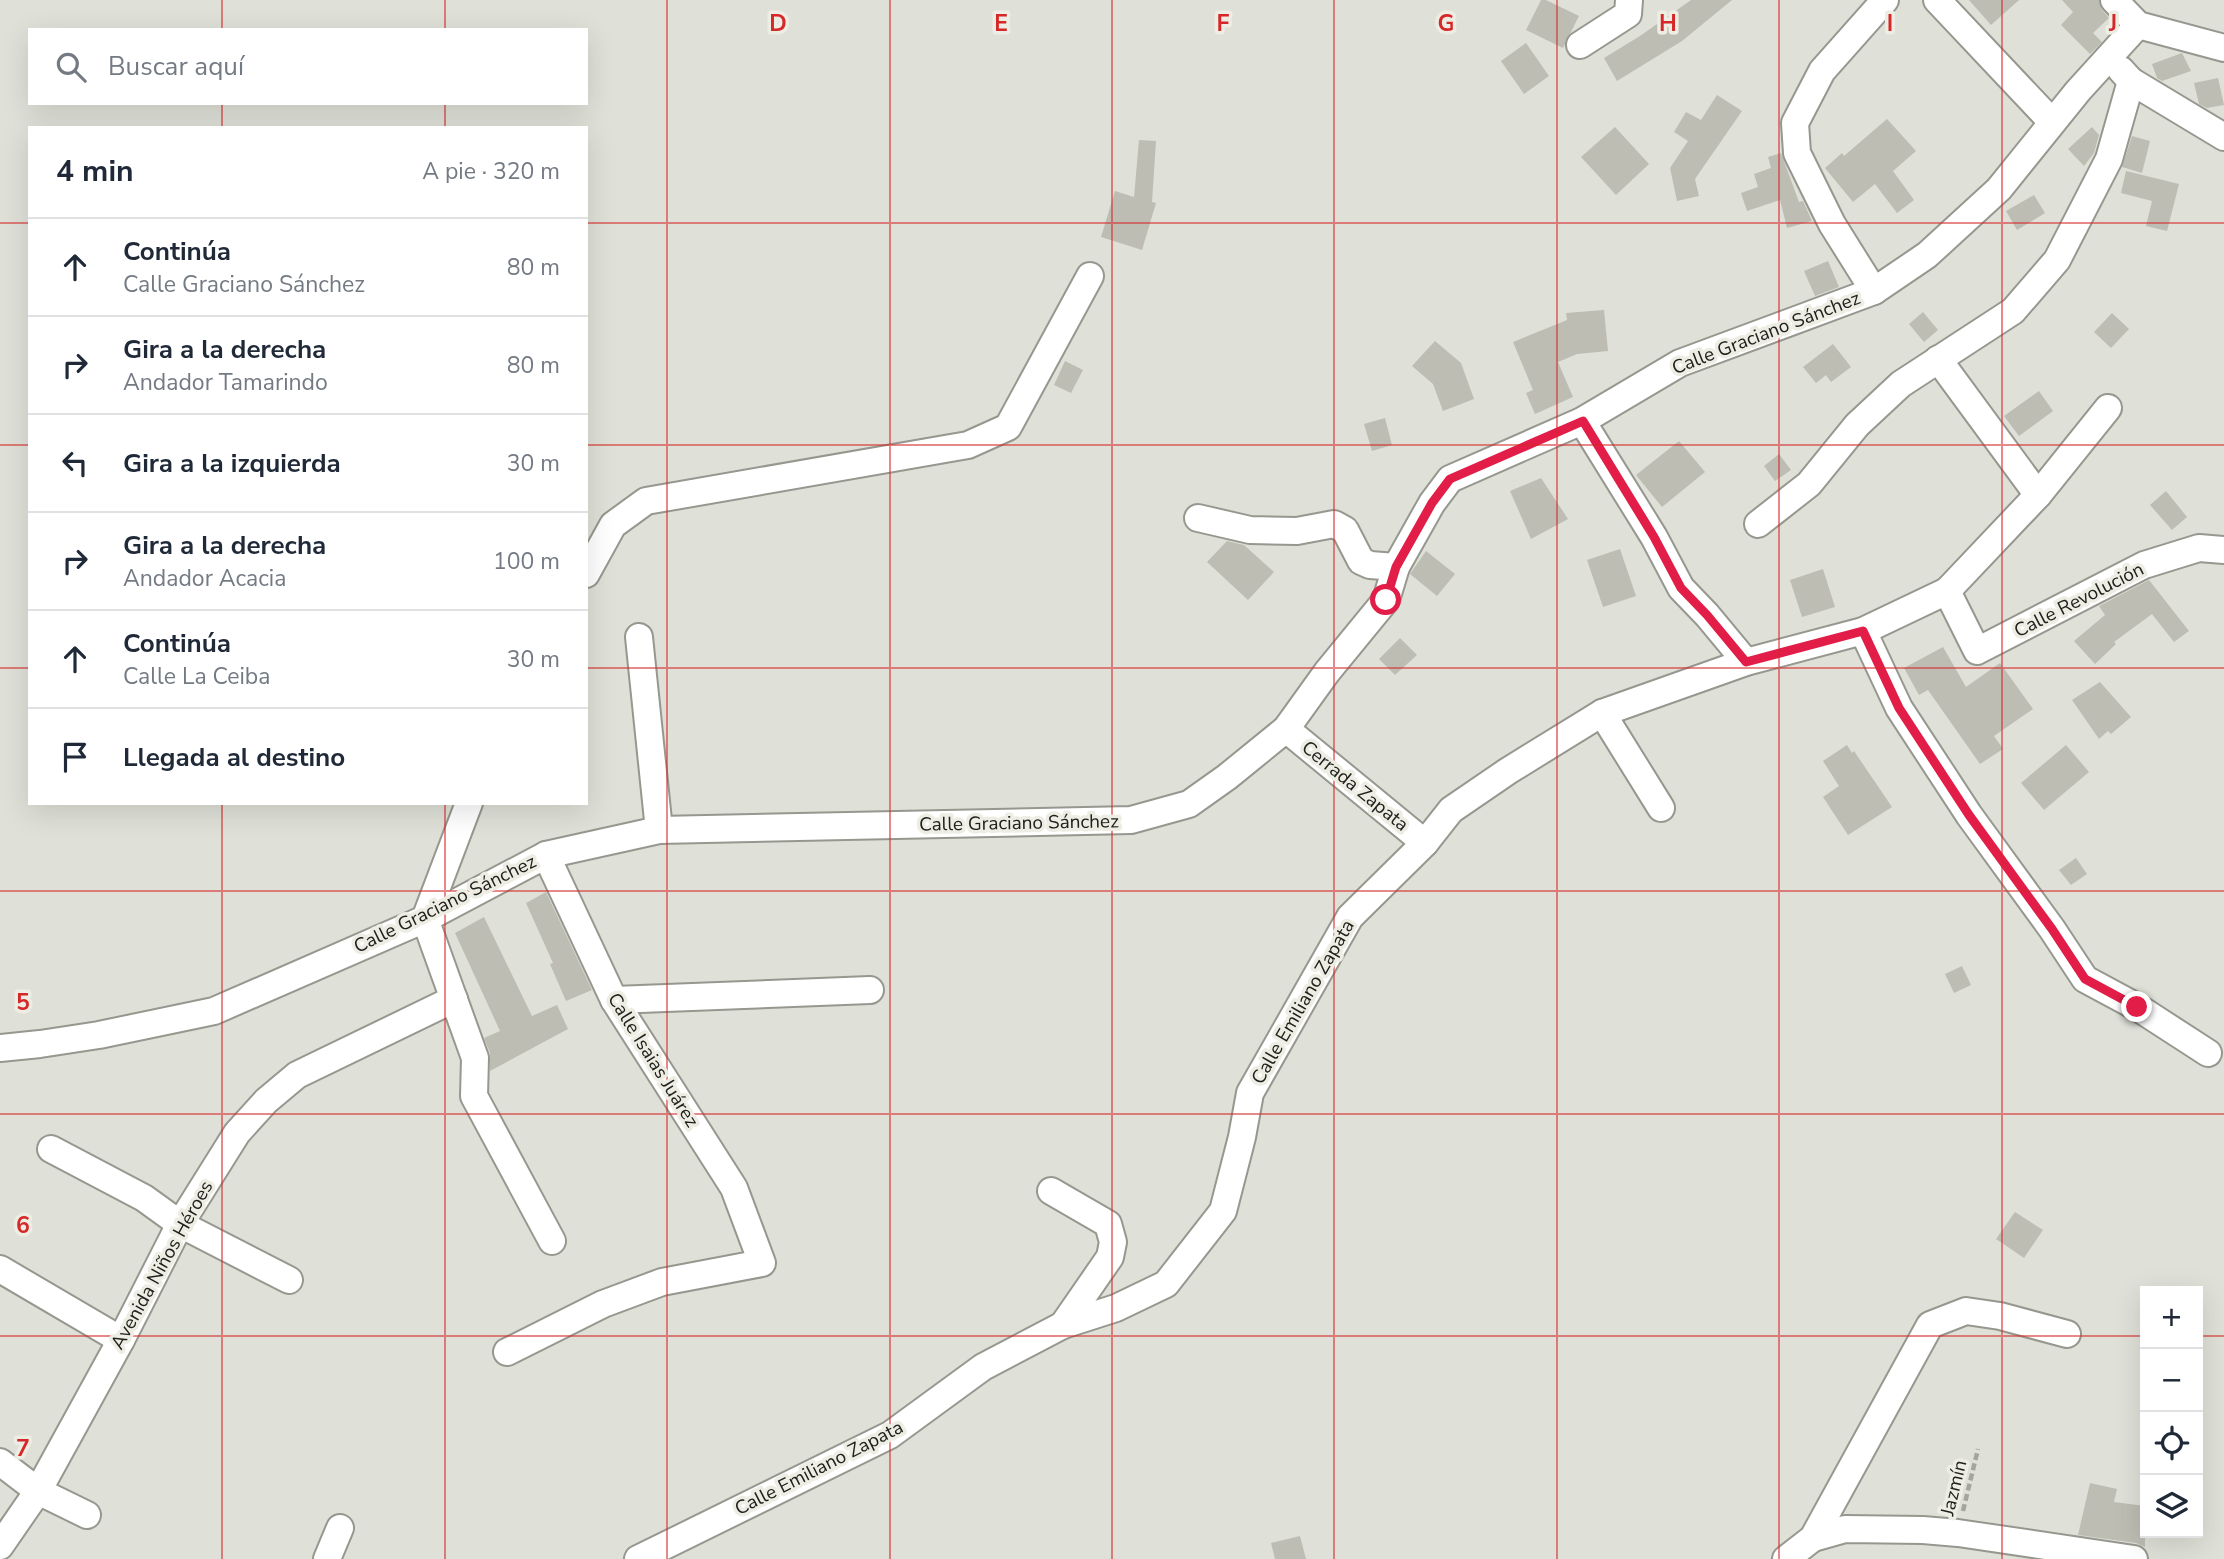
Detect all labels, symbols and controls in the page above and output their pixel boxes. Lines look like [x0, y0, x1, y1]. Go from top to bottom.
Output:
text: D [769, 8, 787, 39]
text: E [994, 8, 1008, 39]
text: F [1217, 8, 1230, 39]
text: G [1438, 8, 1454, 39]
text: H [1659, 8, 1677, 39]
text: I [1887, 8, 1893, 39]
text: J [2108, 8, 2117, 39]
search box [28, 28, 588, 105]
icon: search [52, 48, 90, 86]
text: Buscar aquí [108, 49, 244, 84]
text: 4 min [56, 151, 134, 192]
text: A pie · 320 m [422, 156, 560, 187]
text: Continúa [123, 234, 231, 269]
icon: ahead [56, 248, 94, 286]
text: 80 m [507, 252, 560, 283]
text: Calle Graciano Sánchez [123, 269, 365, 300]
street label: Calle Graciano Sánchez [1668, 285, 1864, 381]
text: Gira a la derecha [123, 332, 326, 367]
icon: right [56, 346, 94, 384]
text: 80 m [507, 350, 560, 381]
text: Andador Tamarindo [123, 367, 328, 398]
icon: left [56, 444, 94, 482]
text: Gira a la izquierda [123, 446, 341, 481]
text: 30 m [507, 448, 560, 479]
text: Gira a la derecha [123, 528, 326, 563]
icon: right [56, 542, 94, 580]
text: 100 m [493, 546, 560, 577]
street label: Calle Revolución [2010, 556, 2148, 644]
text: Andador Acacia [123, 563, 286, 594]
route start [1370, 584, 1401, 615]
text: Continúa [123, 626, 231, 661]
icon: ahead [56, 640, 94, 678]
text: 30 m [507, 644, 560, 675]
text: Calle La Ceiba [123, 661, 270, 692]
street label: Cerrada Zapata [1296, 735, 1414, 837]
icon: arrive [56, 738, 94, 776]
text: Llegada al destino [123, 740, 345, 775]
street label: Calle Graciano Sánchez [919, 808, 1119, 838]
street label: Calle Graciano Sánchez [350, 848, 541, 959]
street label: Calle Emiliano Zapata [1245, 915, 1361, 1089]
text: 5 [16, 987, 30, 1018]
street label: Calle Isaias Juárez [601, 988, 705, 1132]
route end [2121, 991, 2152, 1022]
street label: Avenida Niños Héroes [105, 1176, 219, 1354]
text: 6 [16, 1210, 30, 1241]
map controls [2140, 1286, 2203, 1538]
button: + [2140, 1286, 2203, 1349]
button: − [2140, 1349, 2203, 1412]
button: locate [2140, 1412, 2203, 1475]
street label: Calle Emiliano Zapata [730, 1414, 908, 1522]
text: 7 [16, 1433, 30, 1464]
street label: Jazmín [1934, 1457, 1973, 1520]
button: layers [2140, 1475, 2203, 1538]

